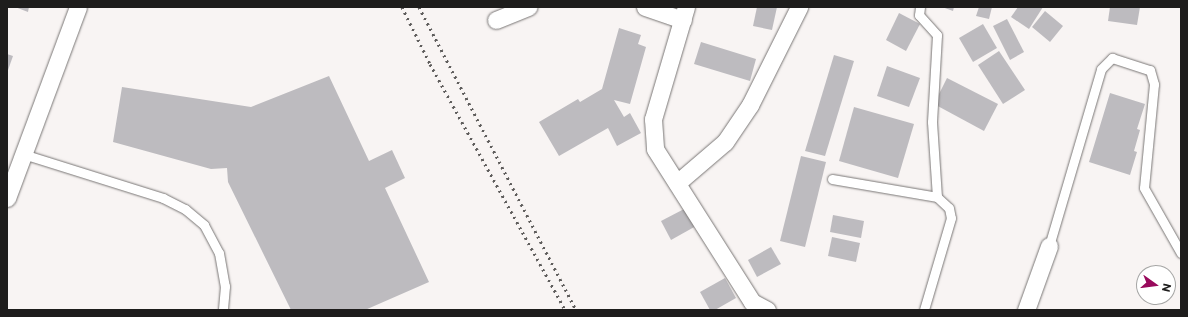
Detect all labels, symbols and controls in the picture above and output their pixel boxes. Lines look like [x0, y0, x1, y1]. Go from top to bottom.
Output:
north arrow [1136, 265, 1176, 305]
text: N [1160, 282, 1174, 293]

